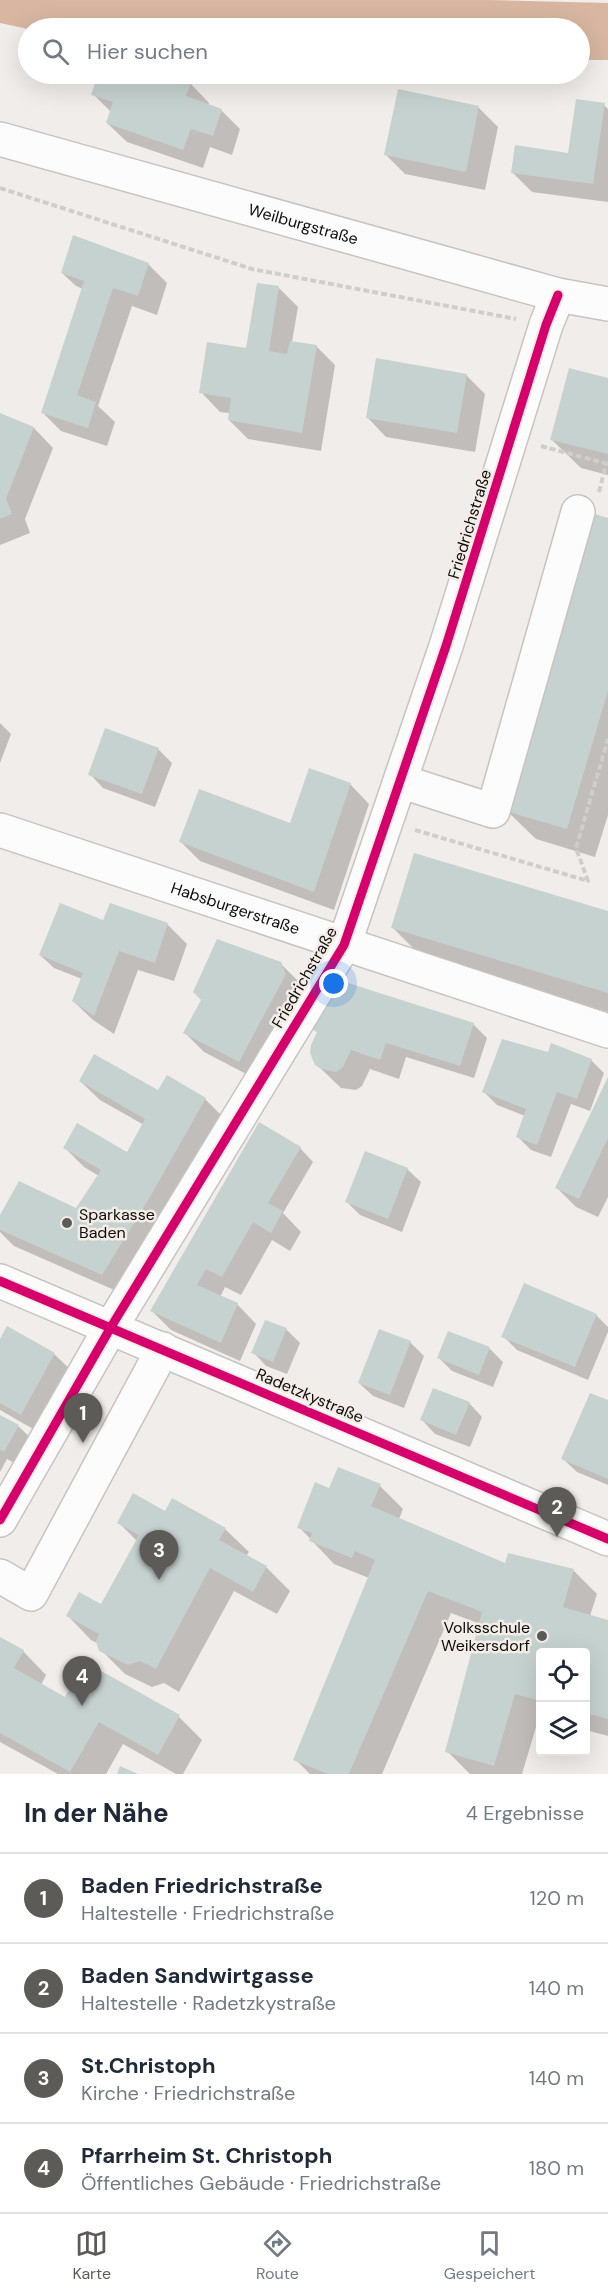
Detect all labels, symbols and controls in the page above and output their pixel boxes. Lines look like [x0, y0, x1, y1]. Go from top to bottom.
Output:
search box [18, 18, 590, 84]
icon: search [39, 35, 72, 68]
text: Hier suchen [87, 37, 208, 66]
street label: Weilburgstraße [246, 199, 361, 250]
street label: Friedrichstraße [443, 467, 496, 582]
street label: Habsburgerstraße [168, 877, 302, 939]
street label: Friedrichstraße [267, 923, 342, 1032]
your location [319, 969, 348, 998]
place label: Sparkasse Baden [79, 1204, 155, 1243]
marker: Sparkasse Baden [60, 1216, 74, 1230]
street label: Radetzkystraße [253, 1363, 367, 1428]
pin: 1 [64, 1394, 103, 1443]
pin: 2 [538, 1488, 576, 1537]
pin: 3 [140, 1530, 178, 1580]
place label: Volksschule Weikersdorf [441, 1617, 530, 1656]
marker: Volksschule Weikersdorf [535, 1629, 549, 1643]
map controls [536, 1648, 590, 1756]
button: locate [536, 1648, 590, 1702]
pin: 4 [62, 1656, 101, 1706]
button: layers [536, 1702, 590, 1756]
text: In der Nähe [24, 1796, 169, 1830]
text: 4 Ergebnisse [466, 1800, 584, 1826]
text: Baden Friedrichstraße [81, 1871, 323, 1900]
text: 1 [40, 1885, 47, 1911]
text: 120 m [530, 1885, 584, 1911]
text: Haltestelle · Friedrichstraße [81, 1900, 334, 1926]
text: Baden Sandwirtgasse [81, 1961, 314, 1990]
text: 2 [38, 1975, 49, 2001]
text: 140 m [529, 1975, 584, 2001]
text: Haltestelle · Radetzkystraße [81, 1990, 336, 2016]
text: St.Christoph [81, 2051, 216, 2080]
text: 3 [37, 2065, 50, 2091]
text: 140 m [529, 2065, 584, 2091]
text: Kirche · Friedrichstraße [81, 2080, 295, 2106]
text: Pfarrheim St. Christoph [81, 2141, 332, 2170]
text: 4 [37, 2155, 50, 2181]
text: 180 m [529, 2155, 584, 2181]
text: Öffentliches Gebäude · Friedrichstraße [81, 2170, 441, 2196]
tab: Karte [72, 2227, 111, 2284]
tab: Route [256, 2227, 299, 2284]
tab: Gespeichert [444, 2227, 536, 2284]

